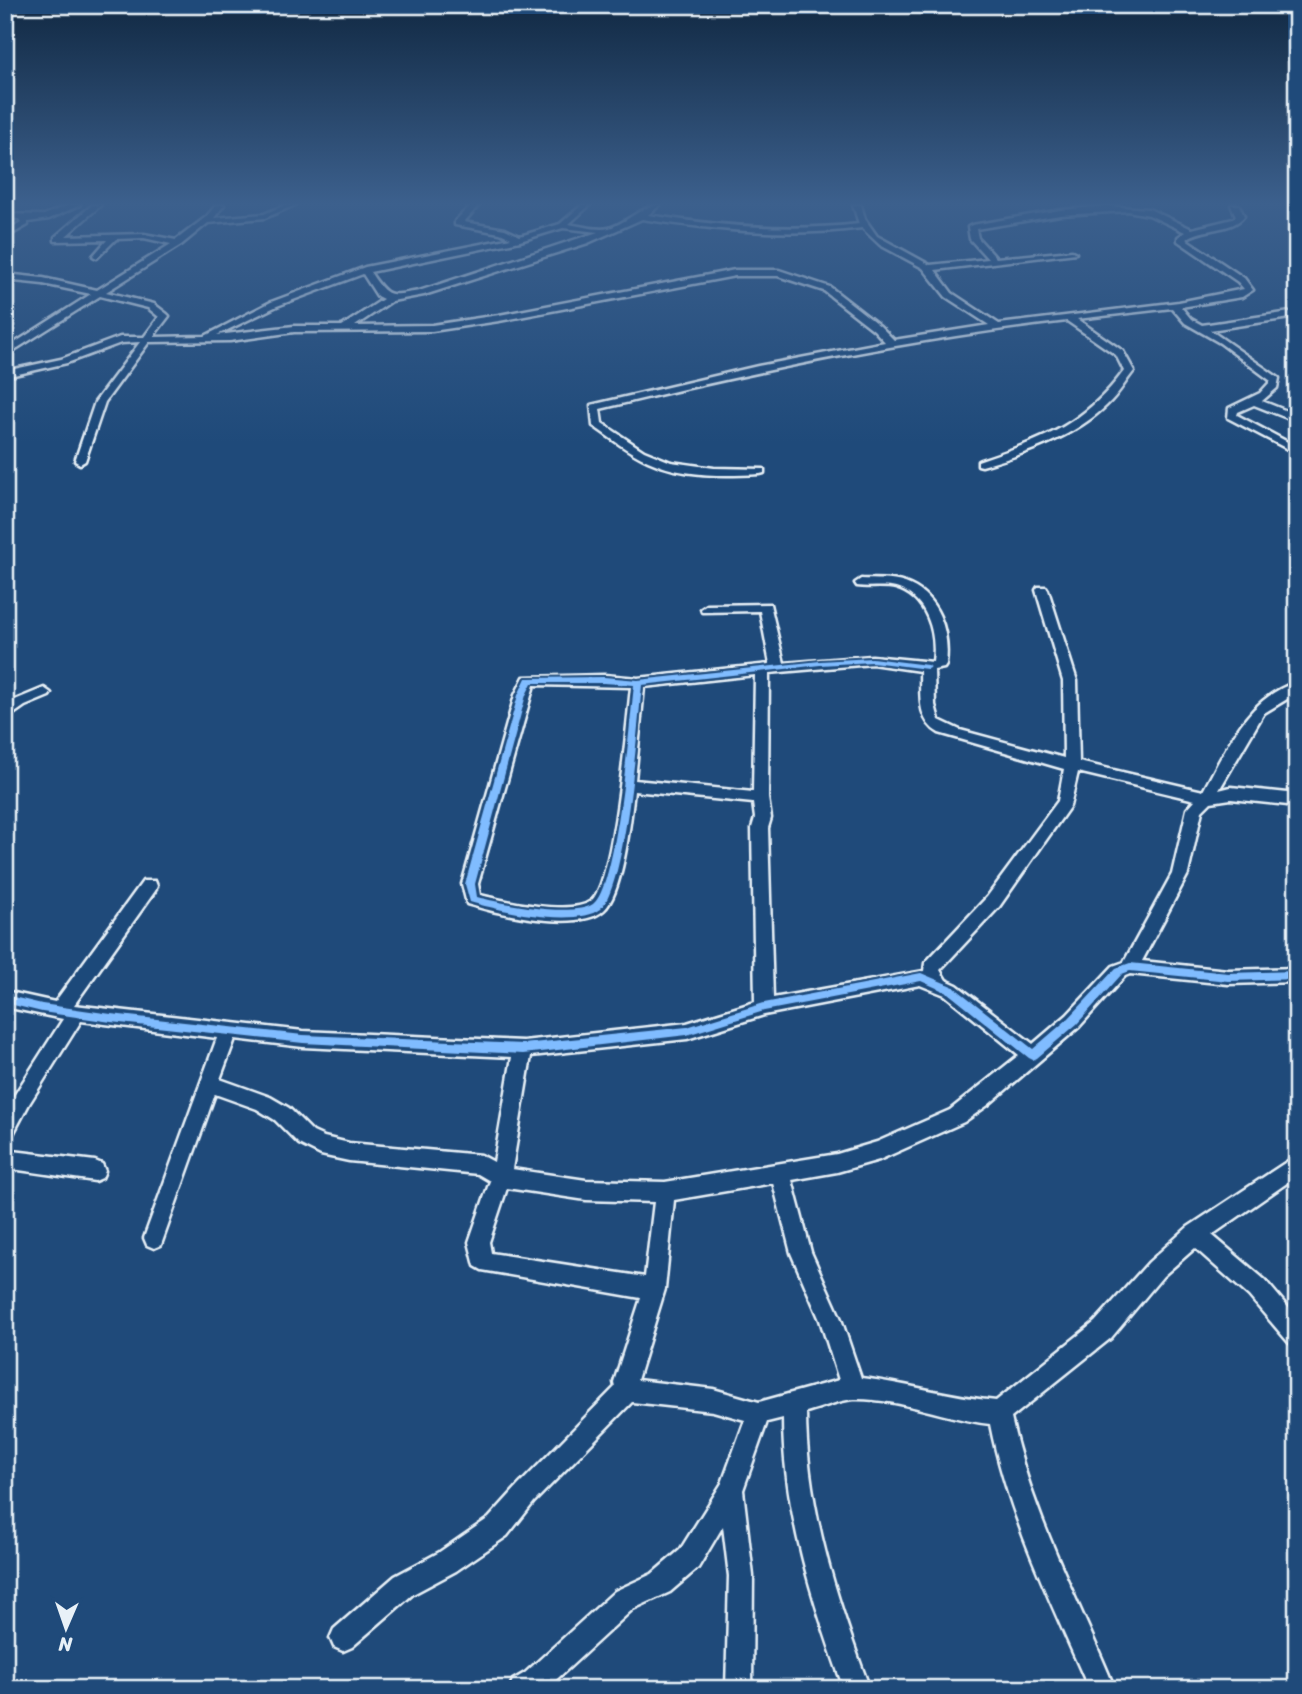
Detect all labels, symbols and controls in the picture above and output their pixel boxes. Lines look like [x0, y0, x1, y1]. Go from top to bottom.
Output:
north arrow [32, 1592, 102, 1662]
text: N [57, 1628, 74, 1661]

